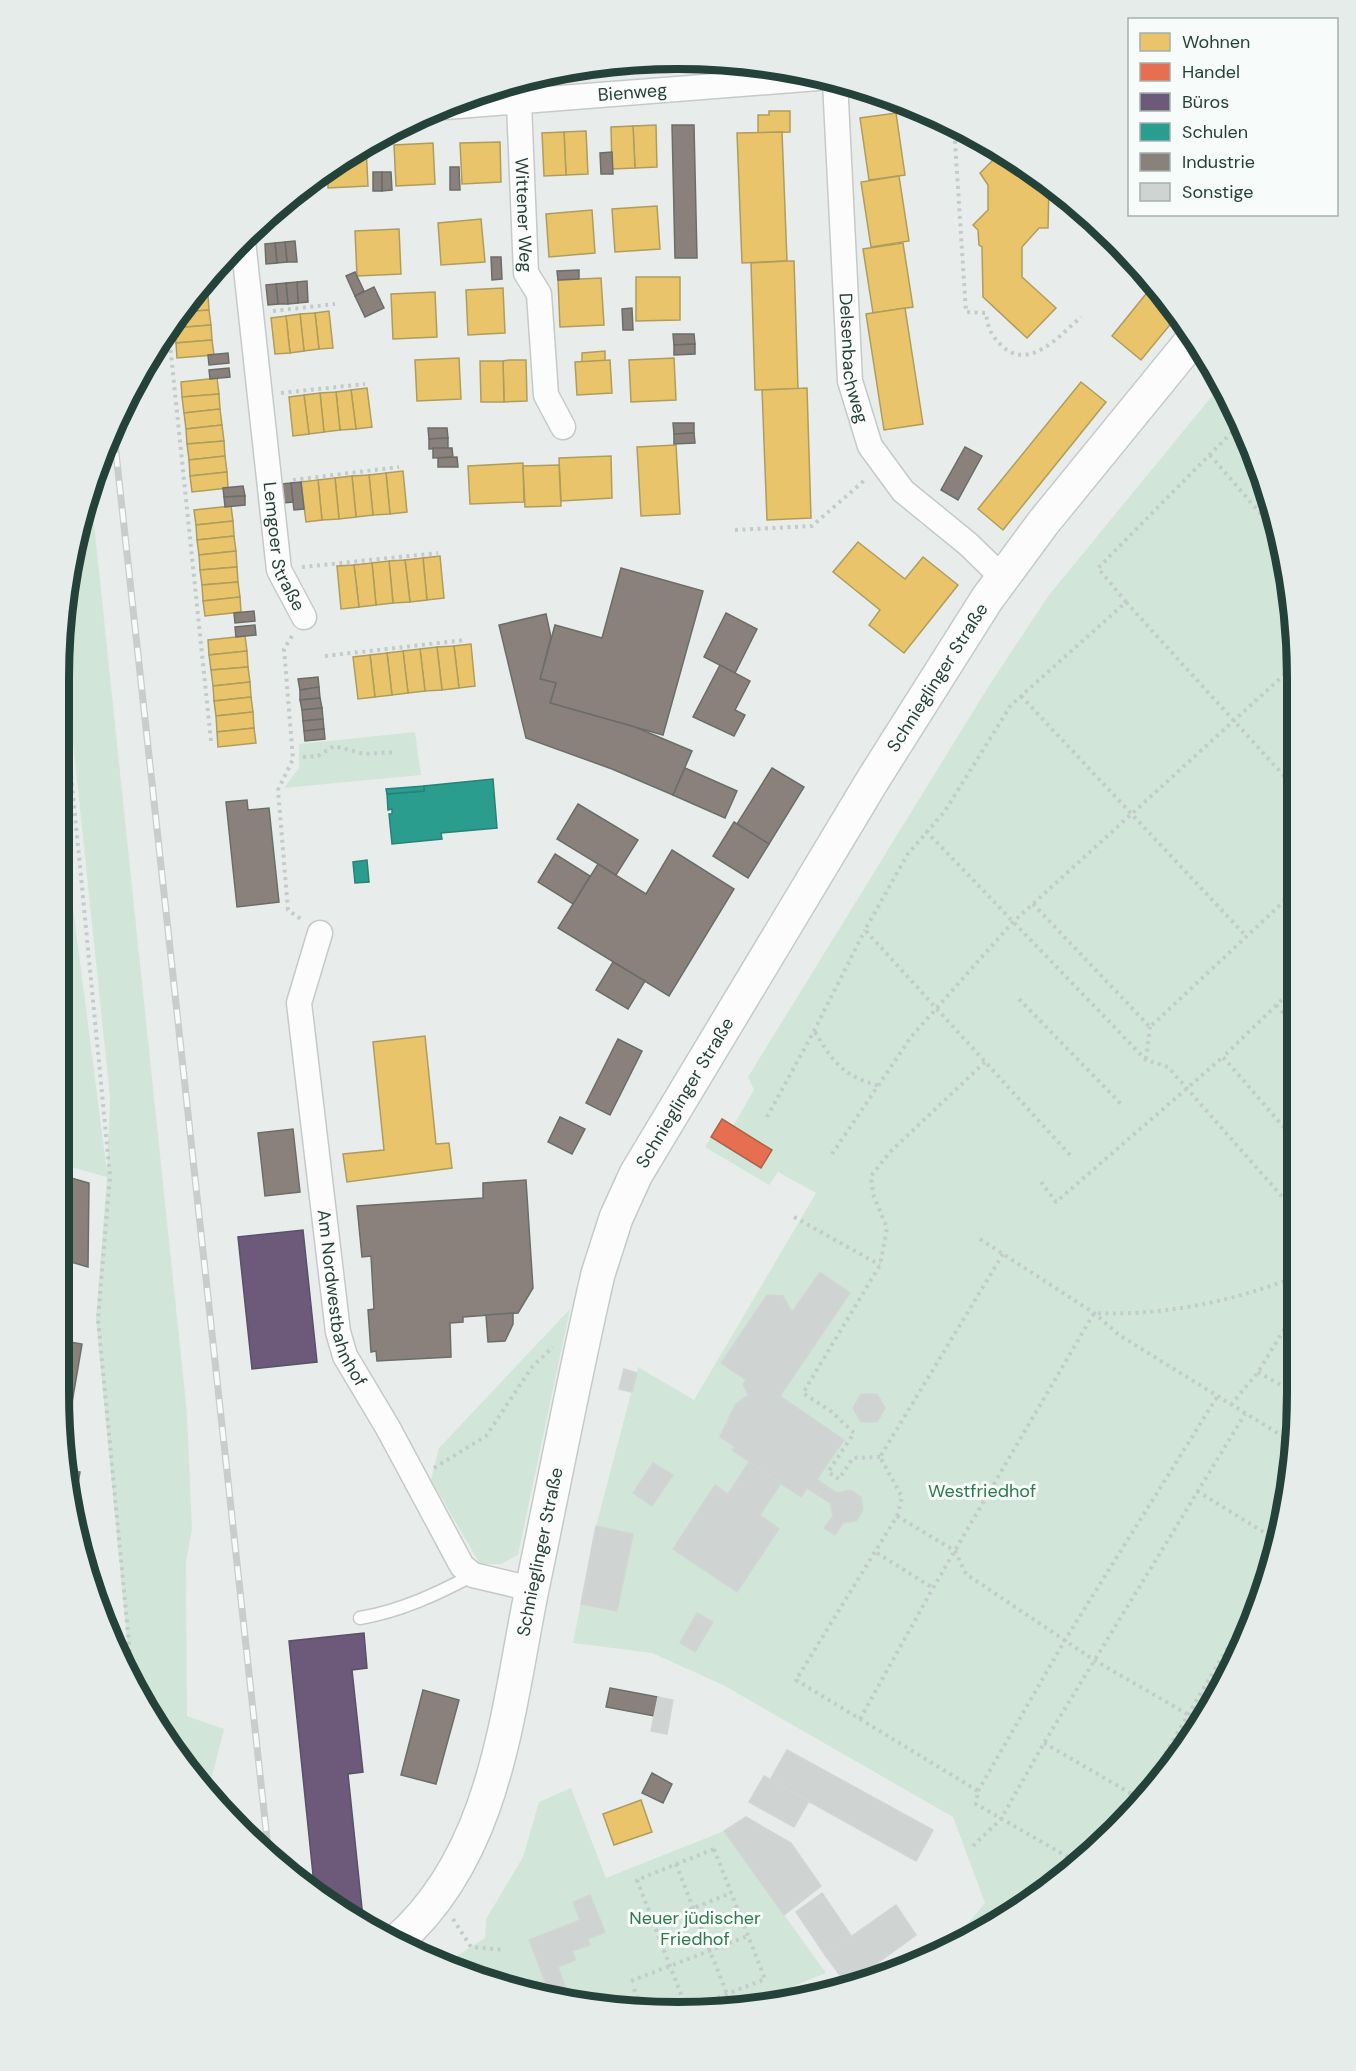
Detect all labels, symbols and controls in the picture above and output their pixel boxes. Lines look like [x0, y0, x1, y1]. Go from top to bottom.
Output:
legend [1128, 18, 1338, 216]
text: Wohnen [1182, 30, 1250, 54]
text: Handel [1182, 60, 1240, 84]
street label: Bienweg [597, 78, 668, 107]
text: Büros [1182, 90, 1229, 114]
text: Schulen [1182, 120, 1248, 144]
text: Industrie [1182, 150, 1255, 174]
street label: Wittener Weg [509, 157, 538, 273]
text: Sonstige [1182, 180, 1253, 204]
street label: Delsenbachweg [834, 292, 874, 426]
street label: Lemgoer Straße [257, 481, 311, 615]
street label: Schnieglinger Straße [881, 598, 993, 757]
street label: Schnieglinger Straße [630, 1013, 739, 1173]
street label: Am Nordwestbahnhof [312, 1208, 373, 1391]
street label: Schnieglinger Straße [511, 1465, 569, 1638]
park label: Westfriedhof [928, 1479, 1036, 1503]
park label: Neuer jüdischer Friedhof [629, 1906, 761, 1951]

